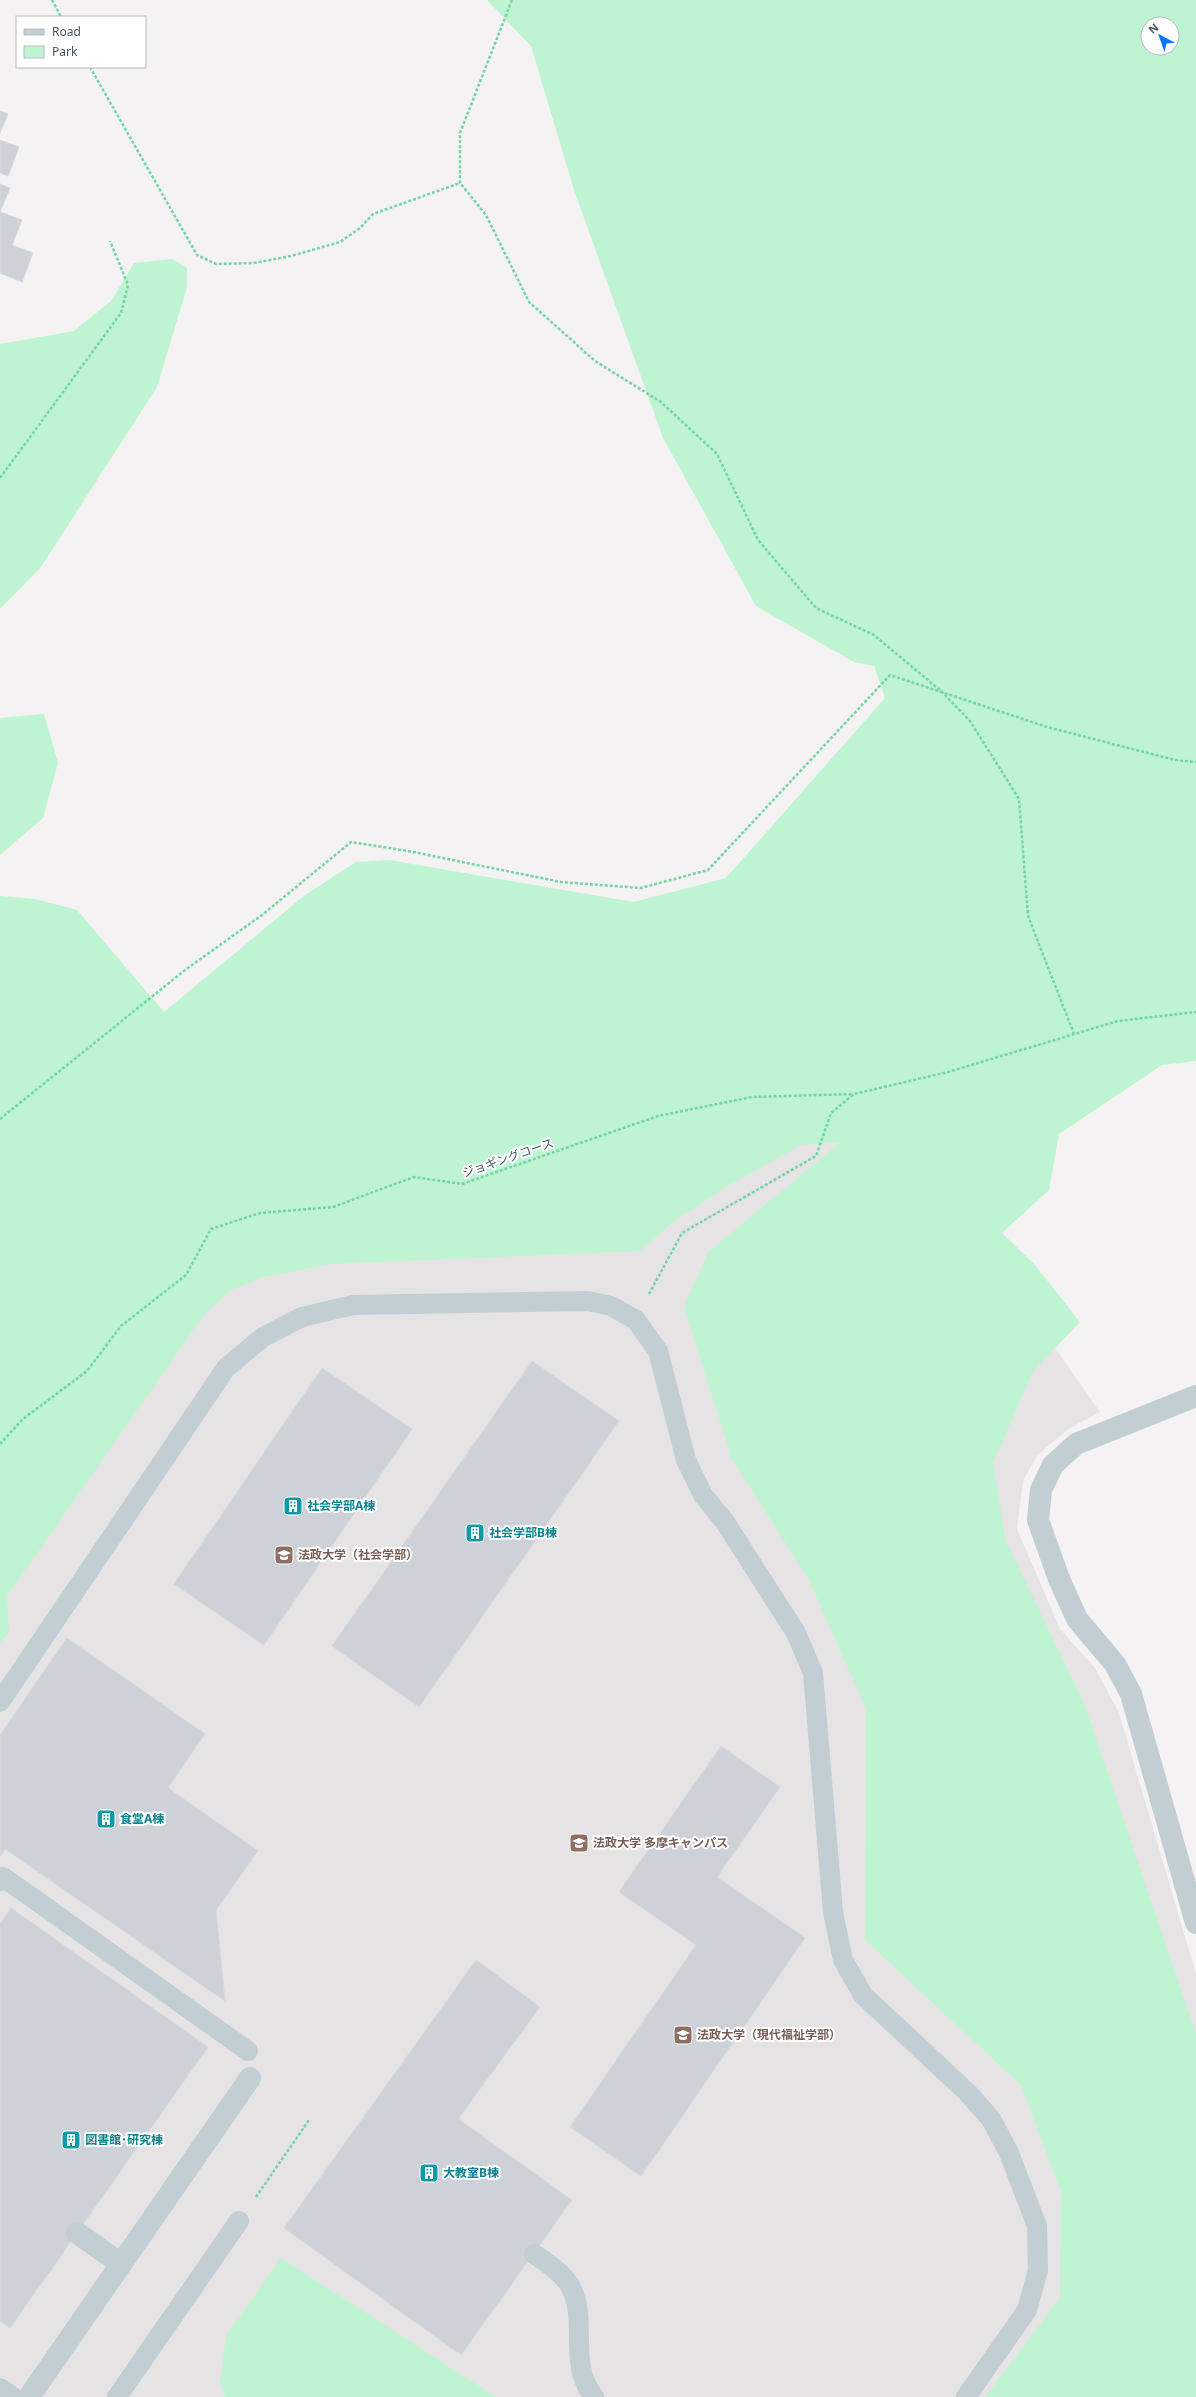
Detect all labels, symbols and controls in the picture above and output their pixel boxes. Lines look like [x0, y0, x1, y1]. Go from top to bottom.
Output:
legend [16, 16, 146, 68]
north arrow [1140, 16, 1180, 56]
text: N [1145, 19, 1161, 37]
text: Road [52, 23, 81, 40]
text: Park [52, 43, 78, 60]
street label: ジョギングコース [460, 1134, 556, 1181]
building icon: 社会学部A棟 [282, 1495, 304, 1517]
place label: 社会学部A棟 [307, 1497, 375, 1514]
building icon: 社会学部B棟 [464, 1522, 486, 1544]
place label: 社会学部B棟 [489, 1524, 557, 1541]
school or university icon: 法政大学（社会学部） [273, 1544, 295, 1566]
place label: 法政大学（社会学部） [298, 1546, 418, 1563]
building icon: 食堂A棟 [95, 1808, 117, 1830]
place label: 食堂A棟 [120, 1810, 164, 1827]
school or university icon: 法政大学 多摩キャンパス [568, 1832, 590, 1854]
place label: 法政大学 多摩キャンパス [593, 1834, 728, 1851]
school or university icon: 法政大学（現代福祉学部） [672, 2024, 694, 2046]
place label: 法政大学（現代福祉学部） [697, 2026, 841, 2043]
building icon: 図書館･研究棟 [60, 2129, 82, 2151]
place label: 図書館･研究棟 [85, 2131, 163, 2148]
building icon: 大教室B棟 [418, 2162, 440, 2184]
place label: 大教室B棟 [443, 2164, 499, 2181]

